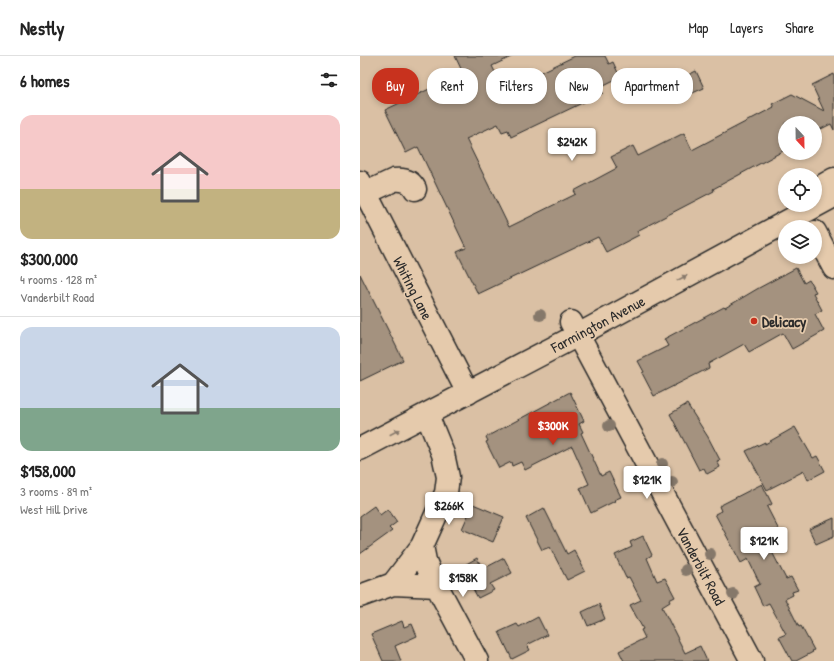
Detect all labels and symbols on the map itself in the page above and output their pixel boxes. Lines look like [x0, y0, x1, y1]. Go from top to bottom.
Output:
north arrow [778, 116, 822, 160]
pin: $242K [544, 128, 600, 162]
street label: Whiting Lane [388, 253, 438, 323]
one-way arrow [676, 275, 688, 281]
street label: Farmington Avenue [546, 290, 649, 358]
place label: Delicacy [762, 311, 807, 333]
marker: Delicacy [749, 316, 759, 326]
pin: $300K [525, 412, 581, 446]
one-way arrow [389, 429, 401, 435]
pin: $121K [619, 466, 675, 500]
pin: $266K [421, 492, 477, 526]
street label: Vanderbilt Road [672, 523, 730, 609]
pin: $121K [736, 527, 792, 561]
pin: $158K [435, 564, 491, 598]

